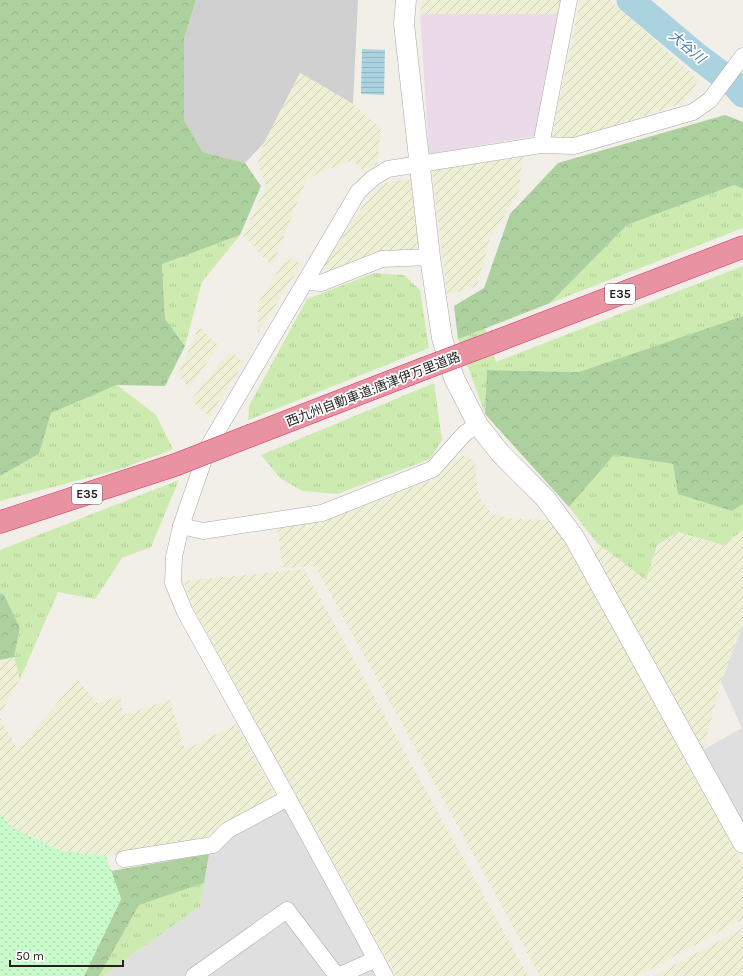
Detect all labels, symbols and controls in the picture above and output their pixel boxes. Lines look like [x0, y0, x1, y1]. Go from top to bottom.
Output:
water label: 大谷川 [665, 27, 710, 68]
road number: E35 [605, 284, 635, 304]
street label: 西九州自動車道;唐津伊万里道路 [284, 349, 462, 429]
road number: E35 [72, 484, 102, 504]
scale bar [10, 942, 123, 968]
text: 50 m [16, 949, 44, 963]

